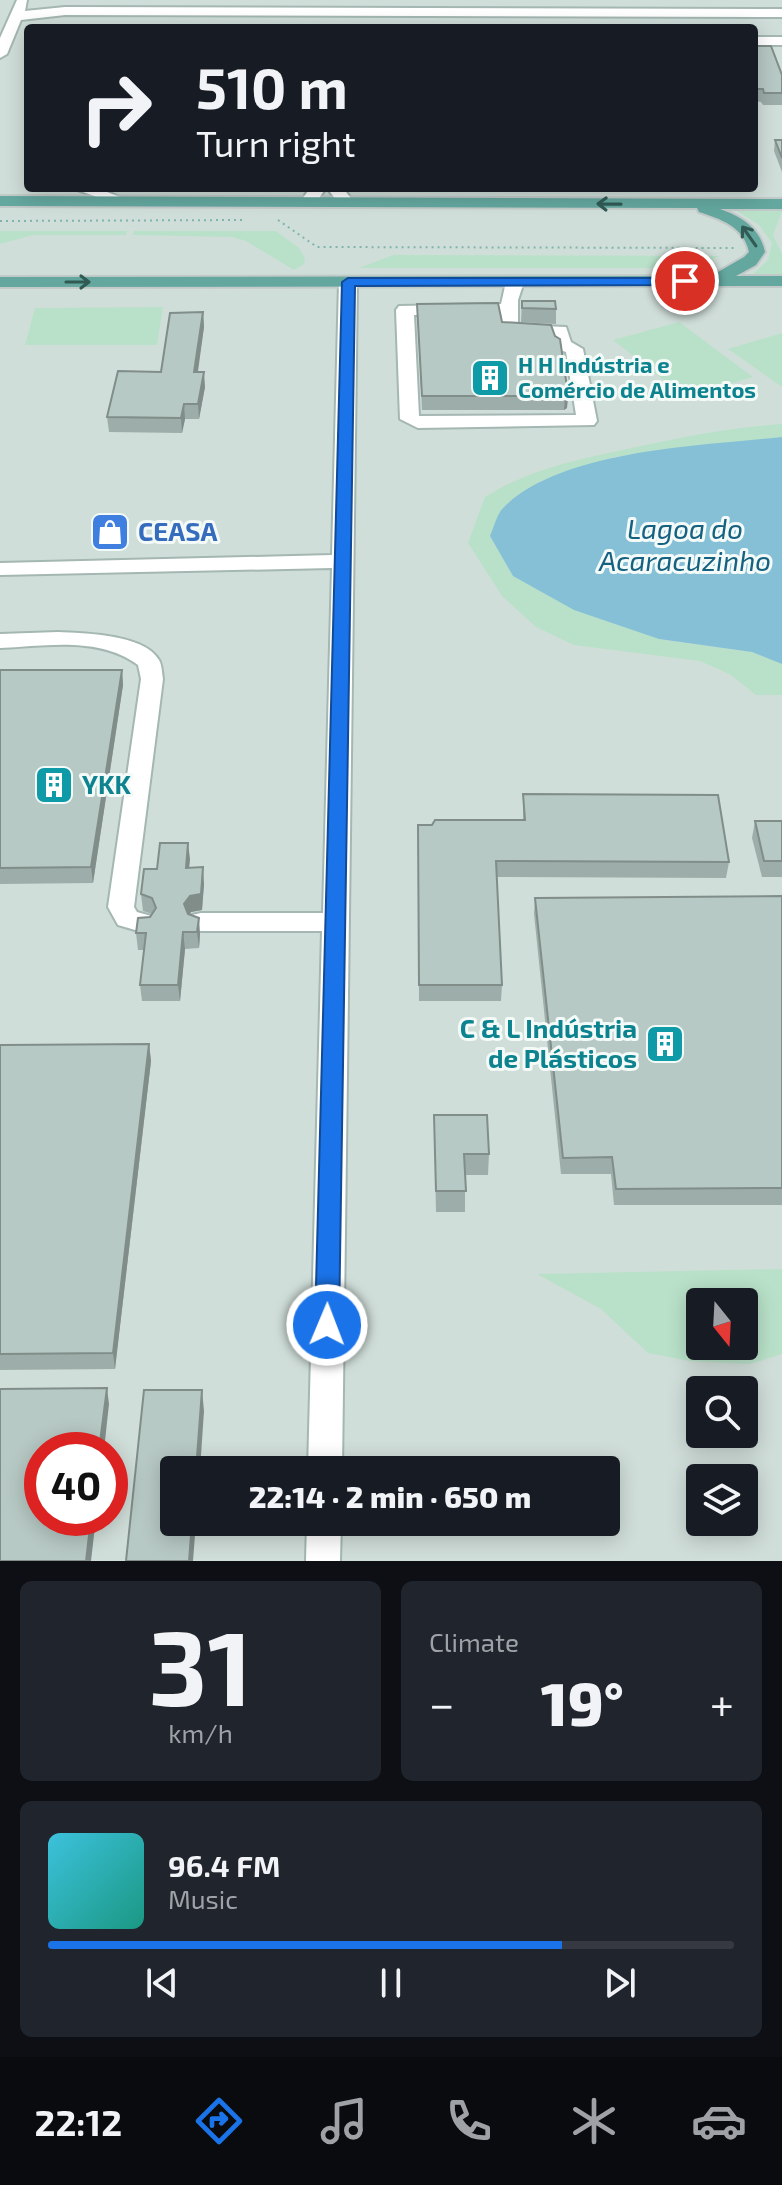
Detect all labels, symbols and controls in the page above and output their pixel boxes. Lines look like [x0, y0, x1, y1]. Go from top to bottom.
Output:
text: 510 m [196, 53, 348, 120]
icon: right [64, 56, 168, 160]
text: Turn right [196, 121, 356, 164]
one-way arrow [596, 196, 623, 211]
one-way arrow [741, 226, 758, 247]
pin [651, 247, 719, 315]
icon: arrive [663, 259, 707, 303]
one-way arrow [64, 274, 91, 290]
place label: H H Indústria e Comércio de Alimentos [518, 351, 756, 402]
building icon: H H Indústria e Comércio de Alimentos [469, 357, 511, 399]
shop icon: CEASA [89, 511, 131, 553]
water label: Lagoa do Acaracuzinho [598, 511, 771, 577]
place label: CEASA [138, 515, 218, 546]
building icon: YKK [33, 764, 75, 806]
place label: YKK [82, 768, 131, 799]
place label: C & L Indústria de Plásticos [460, 1012, 637, 1073]
building icon: C & L Indústria de Plásticos [644, 1023, 686, 1065]
position arrow [285, 1283, 369, 1367]
north arrow [686, 1288, 758, 1360]
map controls [686, 1288, 758, 1536]
button: search [686, 1376, 758, 1448]
speed limit sign: 40 [24, 1432, 128, 1536]
button: layers [686, 1464, 758, 1536]
text: 22:14 · 2 min · 650 m [249, 1478, 531, 1514]
text: 31 [149, 1602, 252, 1727]
text: Climate [429, 1626, 519, 1657]
text: 19° [541, 1666, 624, 1738]
text: − [429, 1676, 455, 1729]
text: + [710, 1676, 734, 1729]
text: km/h [168, 1717, 233, 1748]
text: 96.4 FM [168, 1847, 280, 1883]
text: Music [168, 1883, 238, 1914]
icon: previous [140, 1961, 184, 2005]
icon: pause [369, 1961, 413, 2005]
icon: next [598, 1961, 642, 2005]
icon: directions [191, 2093, 247, 2149]
icon: music [316, 2093, 372, 2149]
icon: phone [441, 2093, 497, 2149]
icon: climate [566, 2093, 622, 2149]
icon: car [691, 2093, 747, 2149]
text: 22:12 [35, 2100, 122, 2143]

